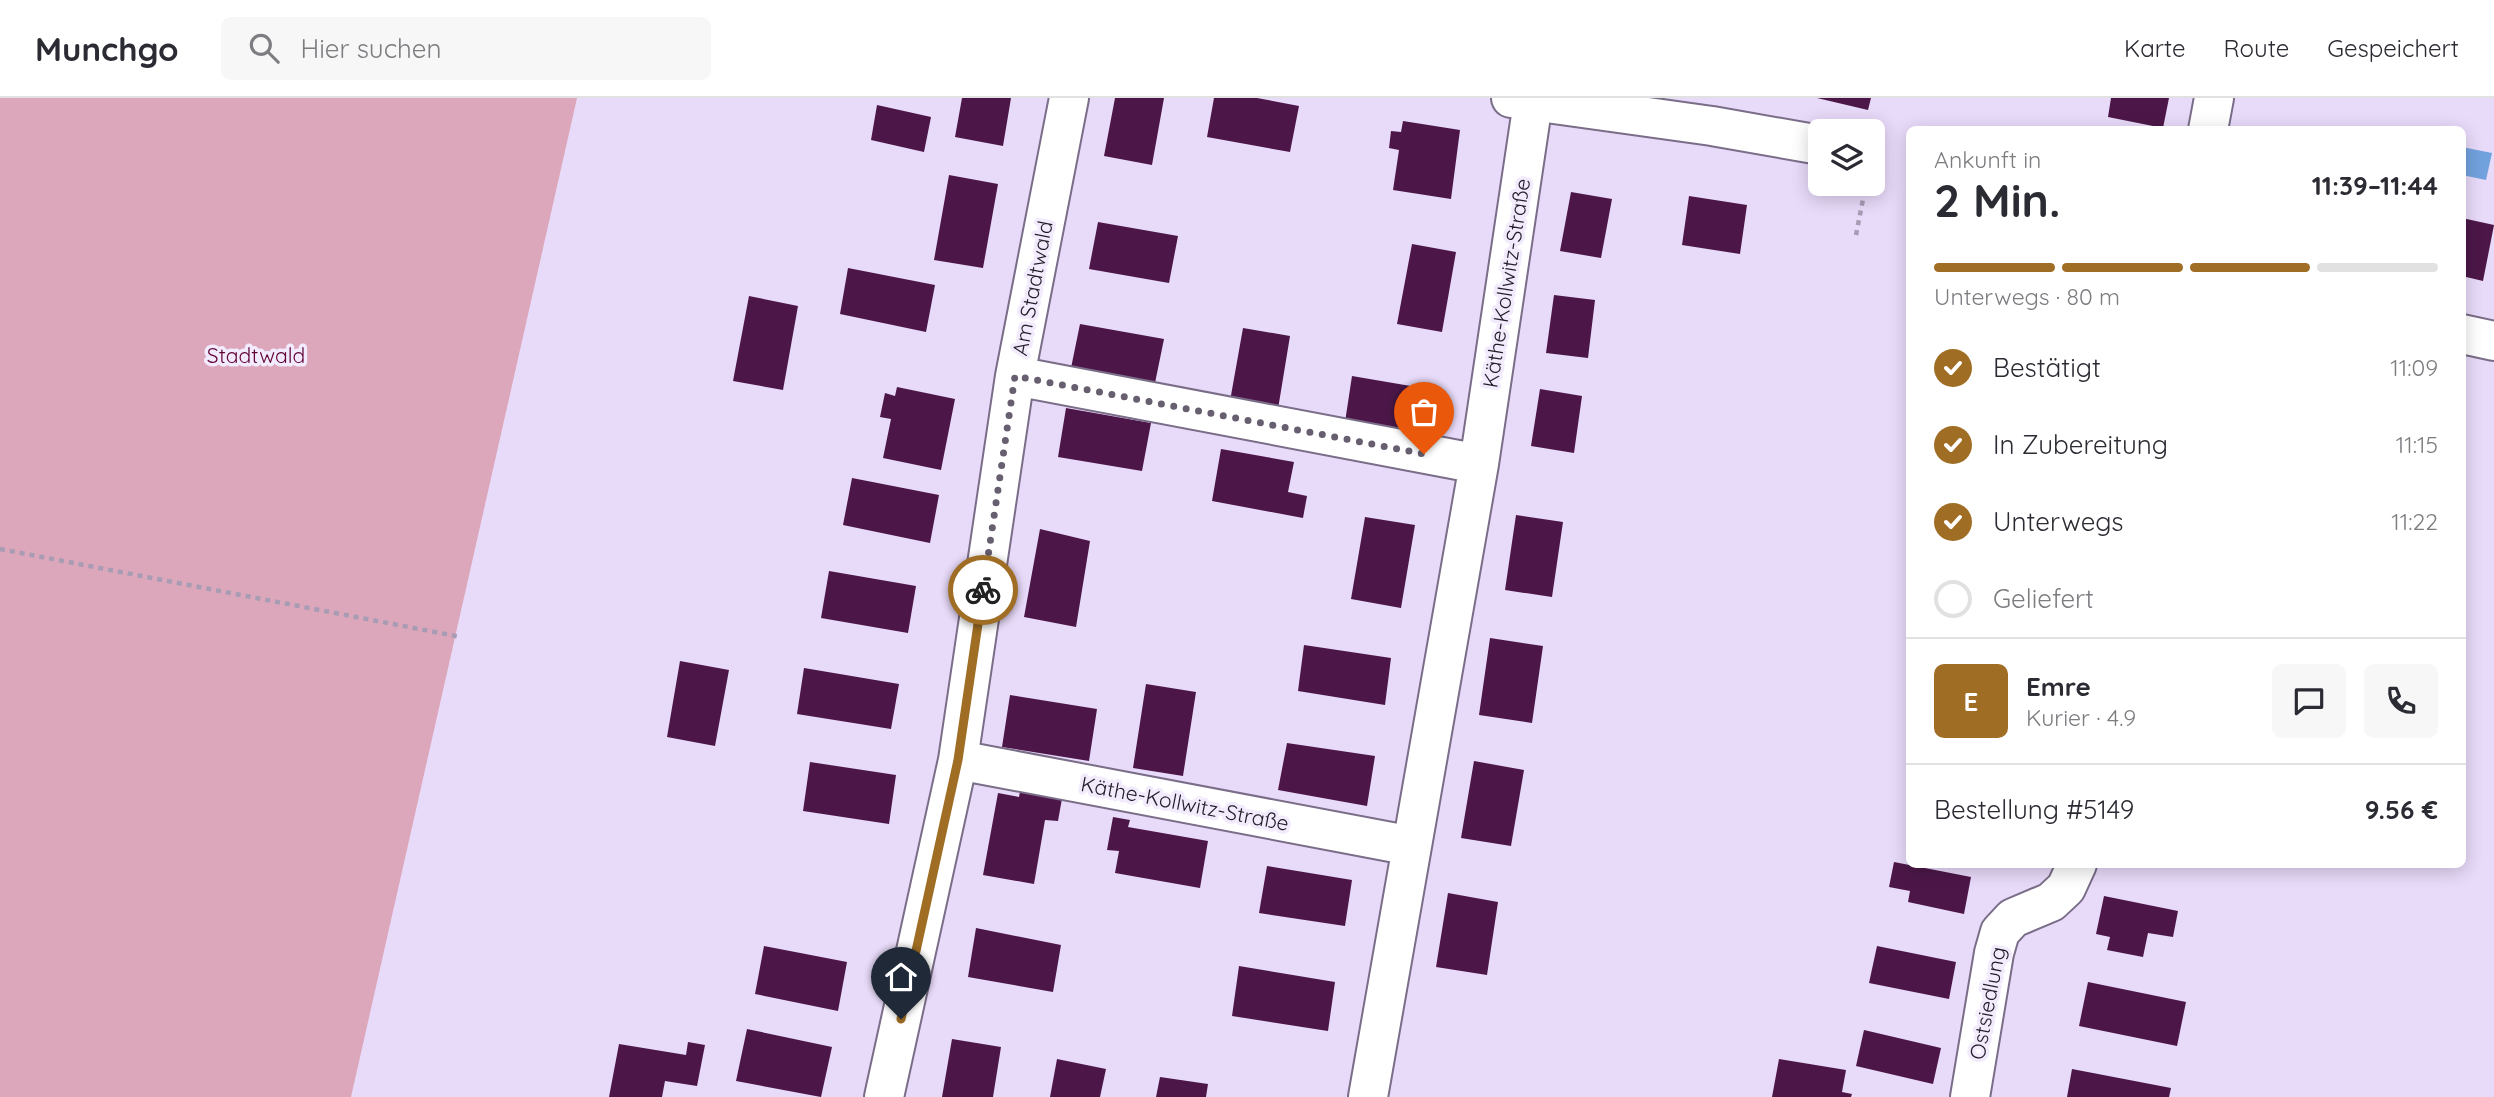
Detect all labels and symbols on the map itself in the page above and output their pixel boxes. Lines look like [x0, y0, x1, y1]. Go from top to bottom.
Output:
street label: Käthe-Kollwitz-Straße [1477, 177, 1535, 389]
street label: Am Stadtwald [1006, 218, 1058, 358]
park label: Stadtwald [207, 342, 305, 368]
pin [1394, 382, 1454, 454]
courier [948, 555, 1018, 625]
street label: Käthe-Kollwitz-Straße [1079, 770, 1291, 836]
street label: Ostsiedlung [1963, 944, 2011, 1062]
pin [871, 947, 931, 1019]

